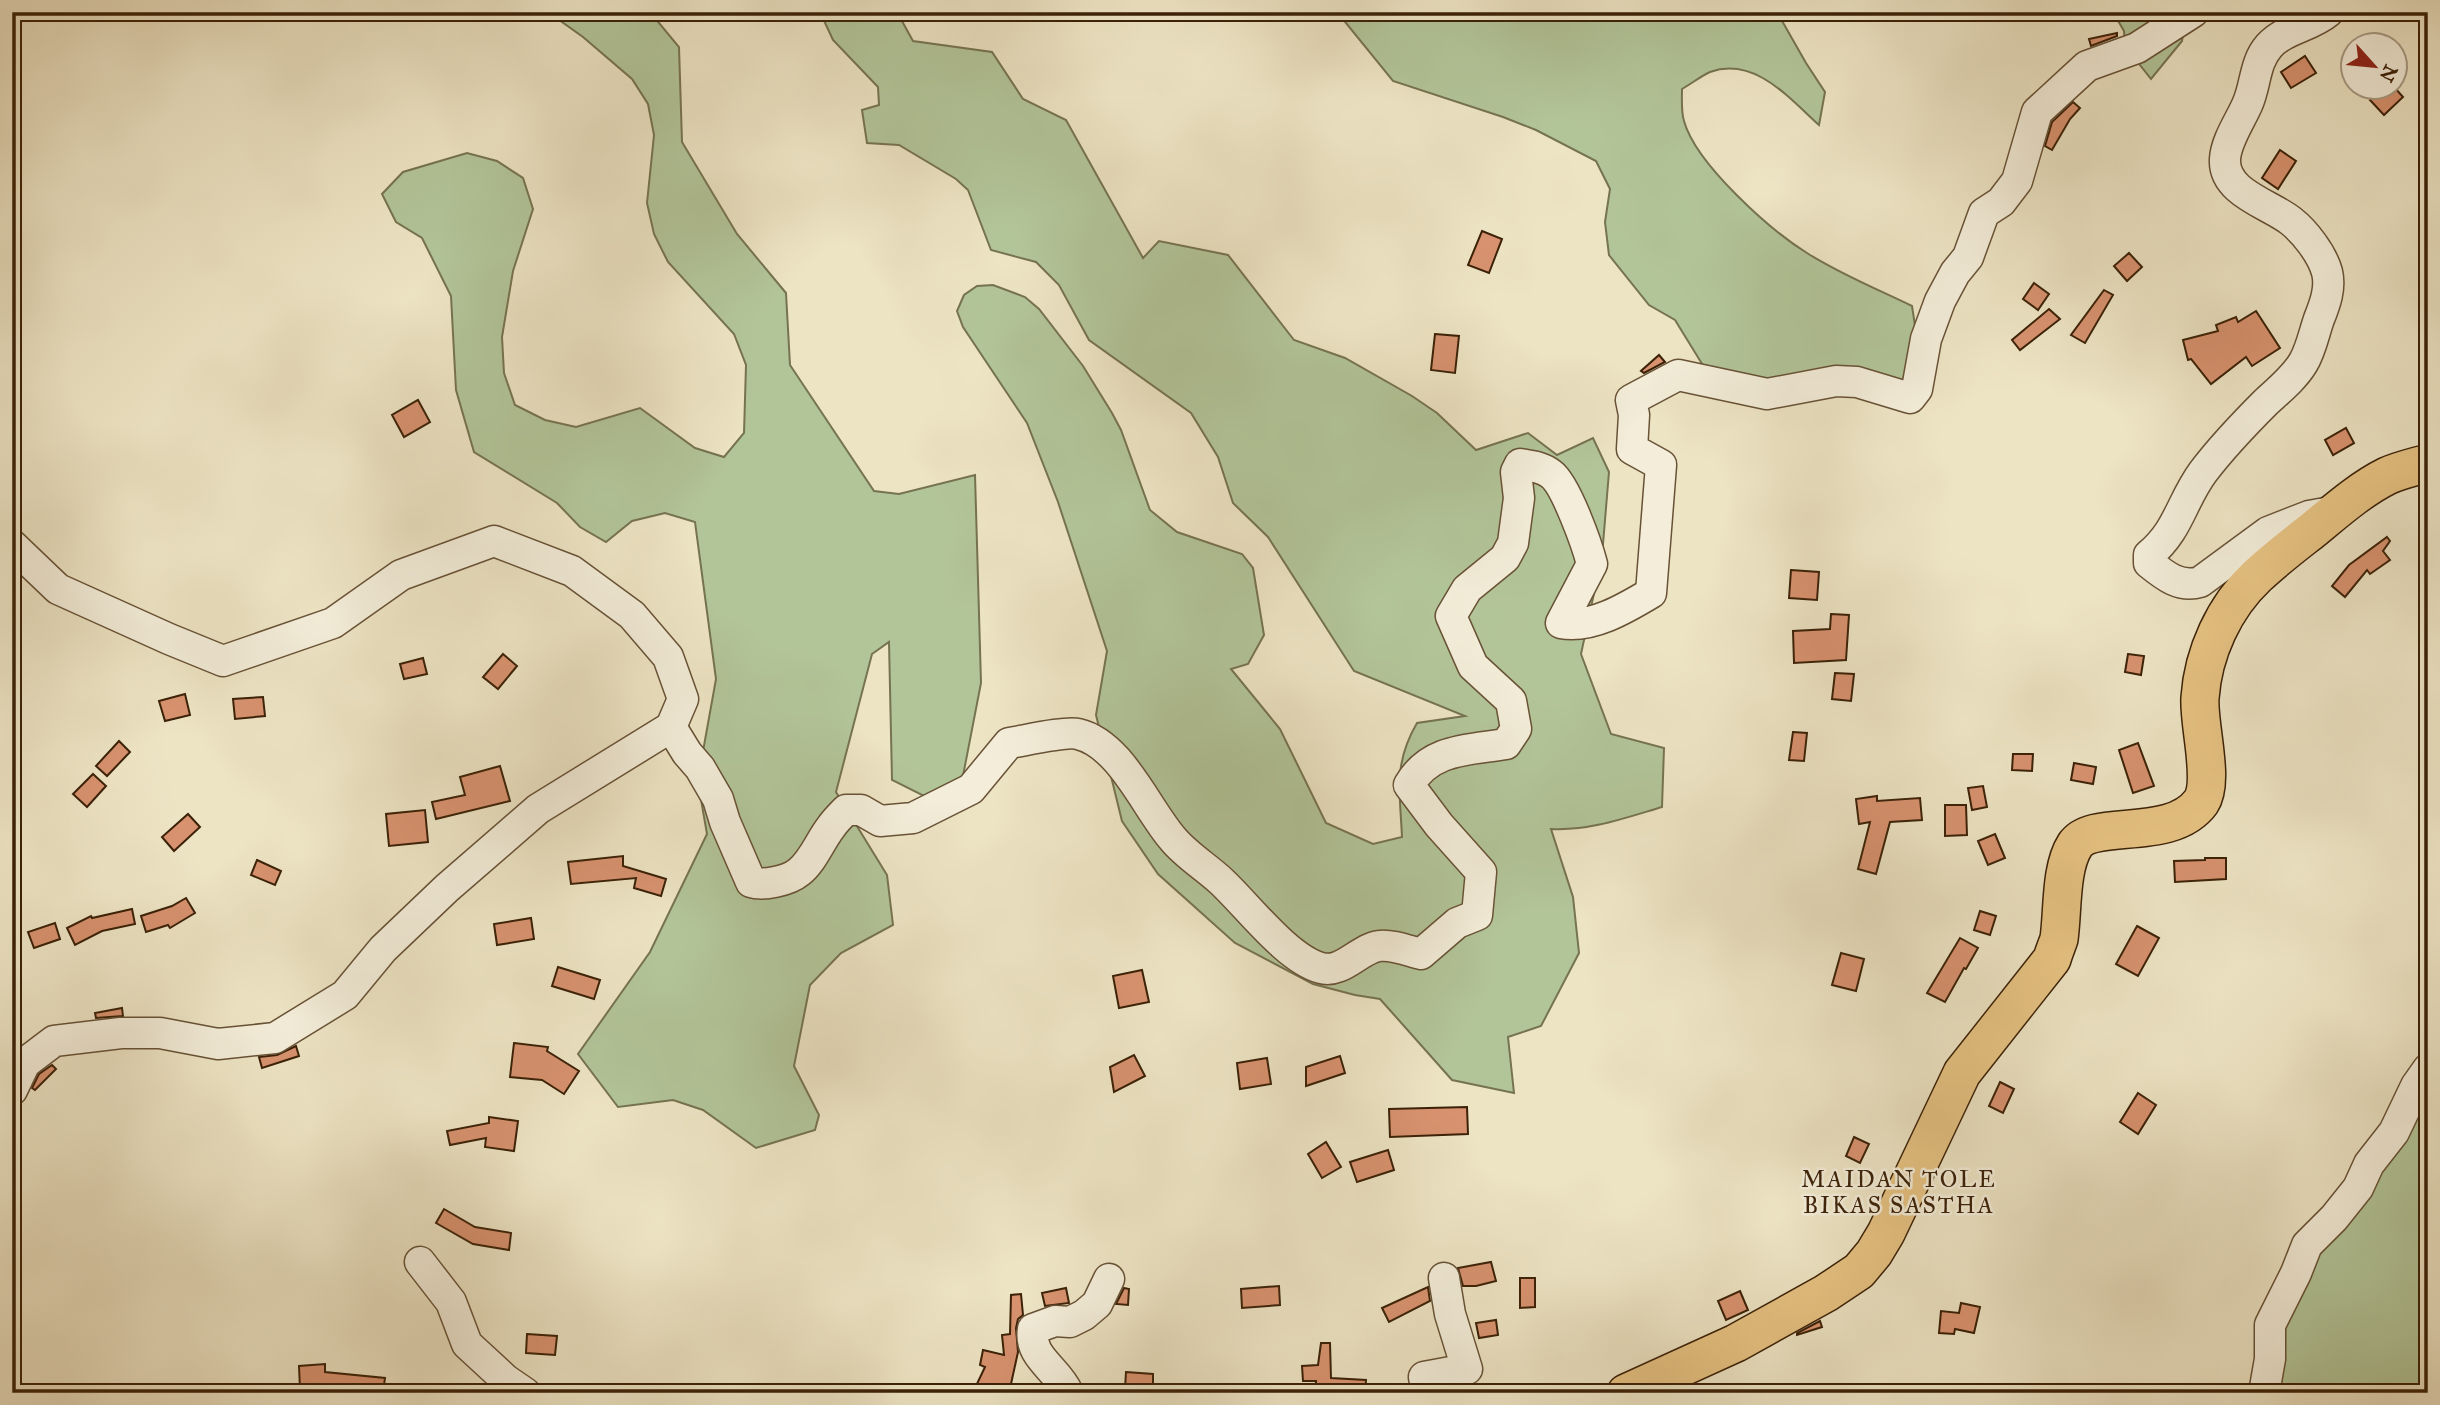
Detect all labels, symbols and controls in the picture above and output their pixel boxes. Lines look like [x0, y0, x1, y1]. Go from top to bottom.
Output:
north arrow [2338, 32, 2408, 102]
text: N [2375, 61, 2403, 86]
district label: MAIDAN TOLE BIKAS SASTHA [1801, 1165, 1997, 1219]

